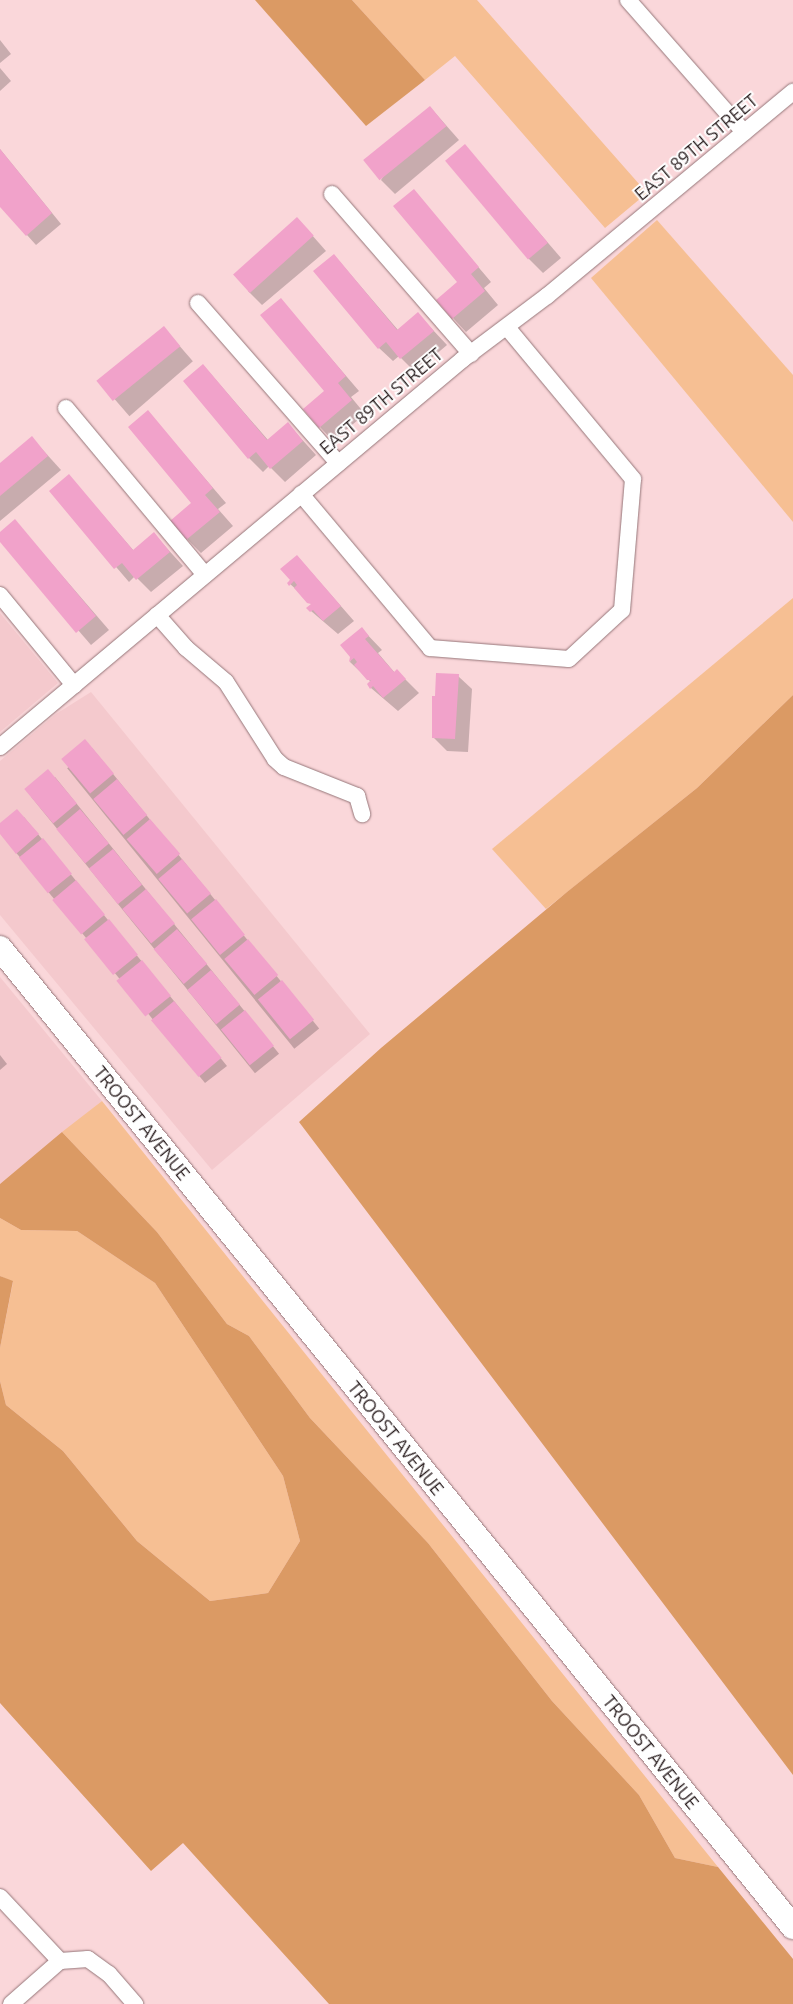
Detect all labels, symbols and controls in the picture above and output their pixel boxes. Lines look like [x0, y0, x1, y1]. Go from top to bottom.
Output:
street label: EAST 89TH STREET [630, 89, 762, 205]
street label: EAST 89TH STREET [315, 343, 447, 459]
street label: TROOST AVENUE [89, 1062, 195, 1184]
street label: TROOST AVENUE [343, 1377, 449, 1499]
street label: TROOST AVENUE [598, 1691, 704, 1813]

